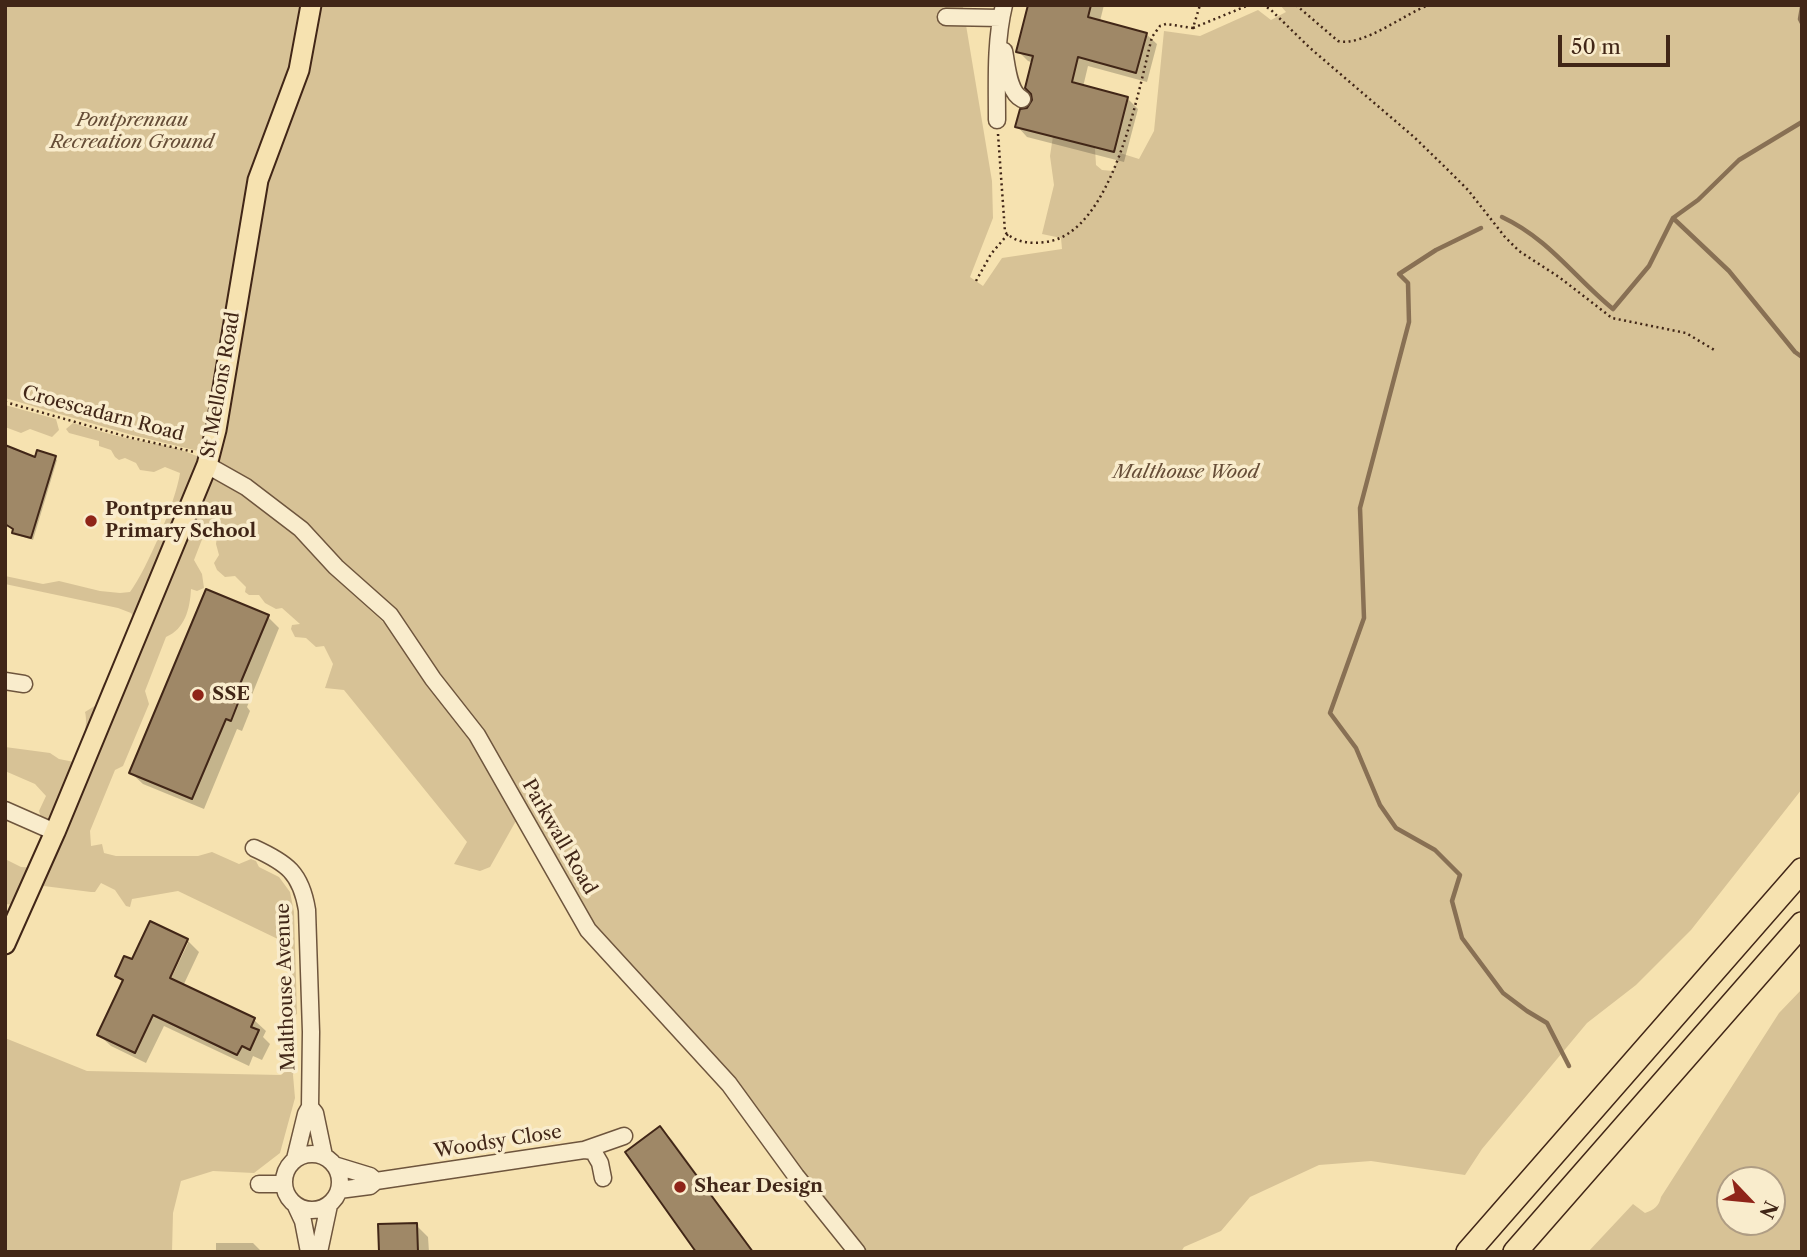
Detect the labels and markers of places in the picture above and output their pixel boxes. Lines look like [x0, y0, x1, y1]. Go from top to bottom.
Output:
place label: Pontprennau Primary School [105, 499, 256, 543]
marker: Pontprennau Primary School [83, 513, 99, 529]
place label: SSE [212, 684, 250, 706]
marker: SSE [190, 687, 206, 703]
place label: Shear Design [694, 1176, 823, 1198]
marker: Shear Design [672, 1179, 688, 1195]

